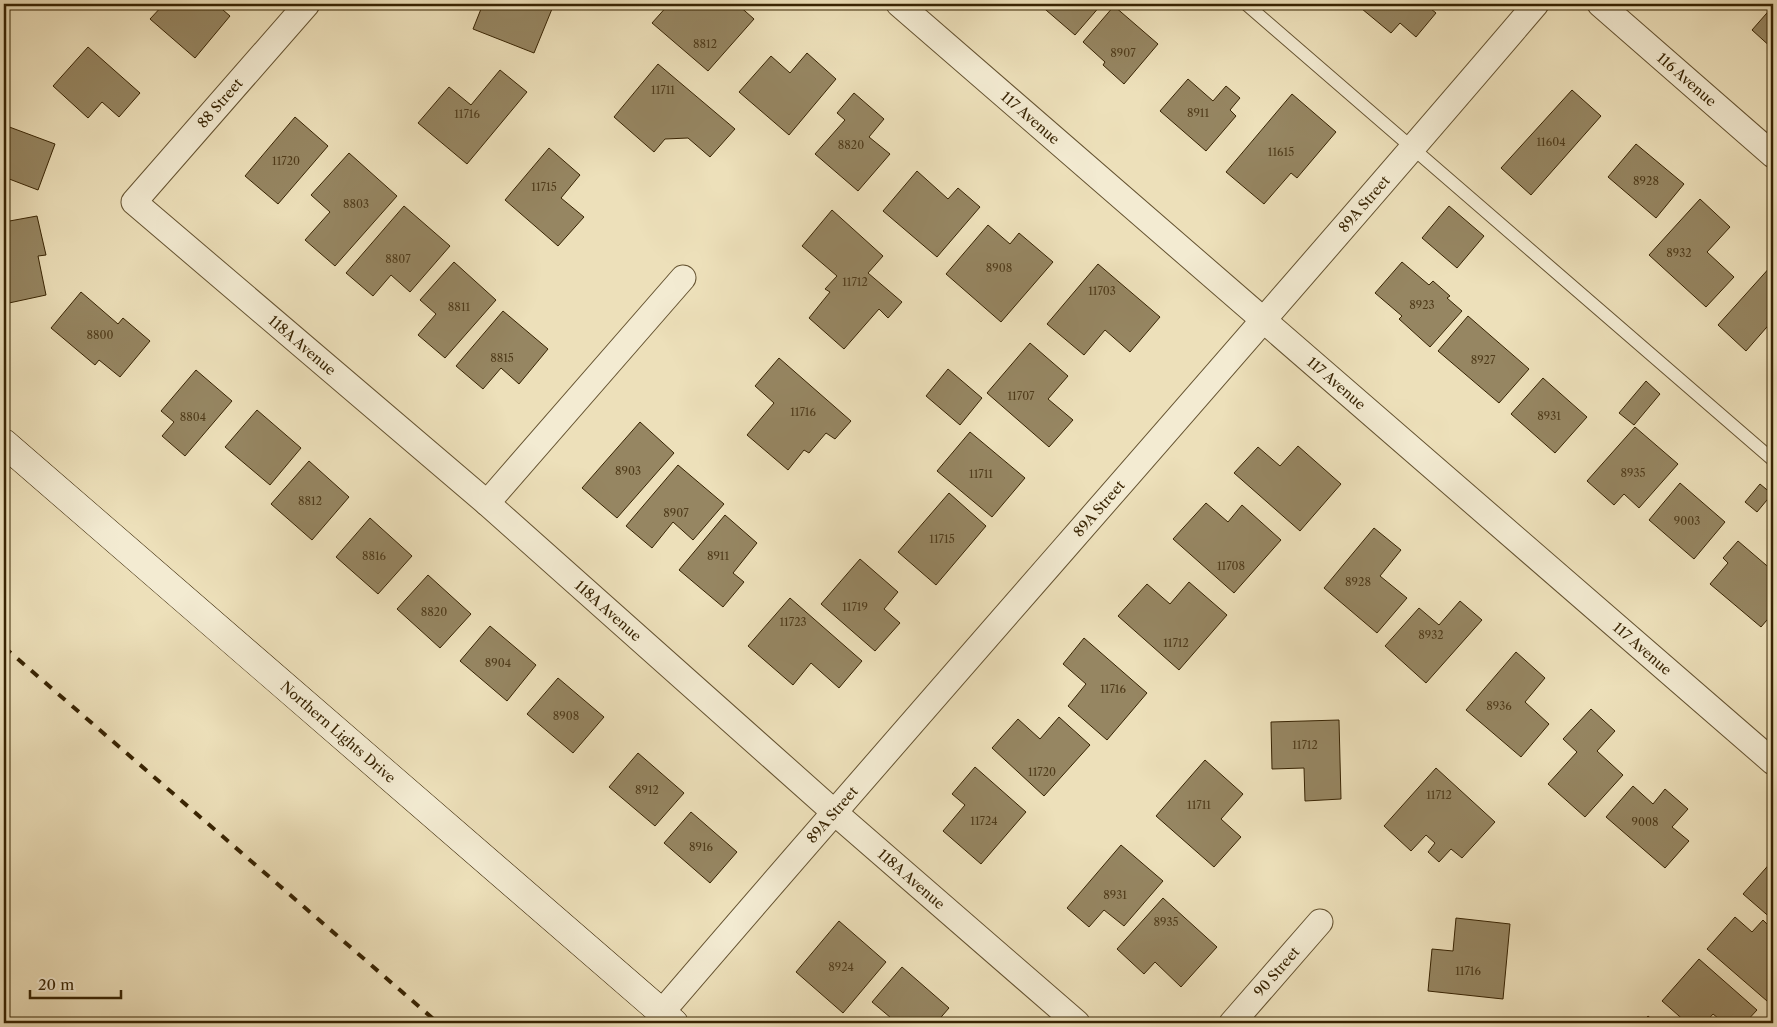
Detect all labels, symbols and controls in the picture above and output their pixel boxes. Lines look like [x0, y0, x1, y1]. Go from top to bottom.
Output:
house number: 8812 [693, 37, 717, 51]
house number: 8907 [1110, 46, 1136, 60]
street label: 116 Avenue [1653, 49, 1720, 110]
street label: 88 Street [194, 74, 247, 132]
house number: 11711 [651, 83, 675, 97]
street label: 117 Avenue [997, 88, 1064, 148]
house number: 8911 [1187, 106, 1209, 120]
house number: 11716 [454, 107, 480, 121]
house number: 11604 [1536, 135, 1566, 149]
house number: 8820 [838, 138, 864, 152]
house number: 11615 [1268, 145, 1294, 159]
house number: 11720 [272, 154, 300, 168]
street label: 89A Street [1335, 172, 1394, 236]
house number: 8928 [1633, 174, 1659, 188]
house number: 11715 [531, 180, 557, 194]
house number: 8803 [343, 197, 369, 211]
house number: 8932 [1666, 246, 1692, 260]
house number: 8807 [385, 252, 411, 266]
house number: 8908 [986, 261, 1012, 275]
house number: 11712 [842, 275, 868, 289]
house number: 11703 [1088, 284, 1116, 298]
house number: 8923 [1409, 298, 1435, 312]
house number: 8811 [448, 300, 471, 314]
street label: 118A Avenue [265, 312, 340, 379]
house number: 8800 [87, 328, 114, 342]
house number: 8815 [490, 351, 514, 365]
street label: 117 Avenue [1303, 353, 1369, 414]
house number: 8927 [1471, 353, 1496, 367]
house number: 11707 [1007, 389, 1035, 403]
house number: 11716 [790, 405, 816, 419]
house number: 8931 [1537, 409, 1561, 423]
house number: 8804 [180, 410, 206, 424]
house number: 8903 [615, 464, 641, 478]
house number: 8935 [1621, 466, 1646, 480]
house number: 11711 [969, 467, 993, 481]
street label: 89A Street [1069, 477, 1129, 541]
house number: 8812 [298, 494, 322, 508]
house number: 8907 [663, 506, 689, 520]
house number: 9003 [1674, 514, 1700, 528]
house number: 11715 [929, 532, 955, 546]
house number: 8816 [362, 549, 387, 563]
house number: 8911 [707, 549, 729, 563]
house number: 11708 [1217, 559, 1245, 573]
house number: 8928 [1345, 575, 1371, 589]
street label: 118A Avenue [571, 577, 645, 645]
house number: 11719 [842, 600, 868, 614]
house number: 8820 [421, 605, 447, 619]
house number: 11723 [779, 615, 807, 629]
street label: 117 Avenue [1609, 618, 1675, 679]
house number: 8932 [1418, 628, 1444, 642]
house number: 11712 [1163, 636, 1189, 650]
house number: 8904 [485, 656, 511, 670]
street label: Northern Lights Drive [277, 678, 400, 787]
house number: 11716 [1100, 682, 1126, 696]
house number: 8936 [1486, 699, 1512, 713]
house number: 8908 [553, 709, 579, 723]
house number: 11712 [1292, 738, 1318, 752]
house number: 11720 [1028, 765, 1056, 779]
house number: 8912 [635, 783, 659, 797]
street label: 89A Street [803, 783, 862, 847]
house number: 11712 [1426, 788, 1452, 802]
house number: 11711 [1187, 798, 1211, 812]
house number: 11724 [970, 814, 998, 828]
house number: 9008 [1632, 815, 1658, 829]
house number: 8916 [689, 840, 714, 854]
street label: 118A Avenue [874, 845, 949, 913]
house number: 8931 [1103, 888, 1127, 902]
house number: 8935 [1154, 915, 1179, 929]
street label: 90 Street [1250, 943, 1303, 1000]
house number: 8924 [828, 960, 854, 974]
house number: 11716 [1455, 964, 1481, 978]
scale bar [30, 967, 121, 999]
text: 20 m [38, 975, 74, 994]

